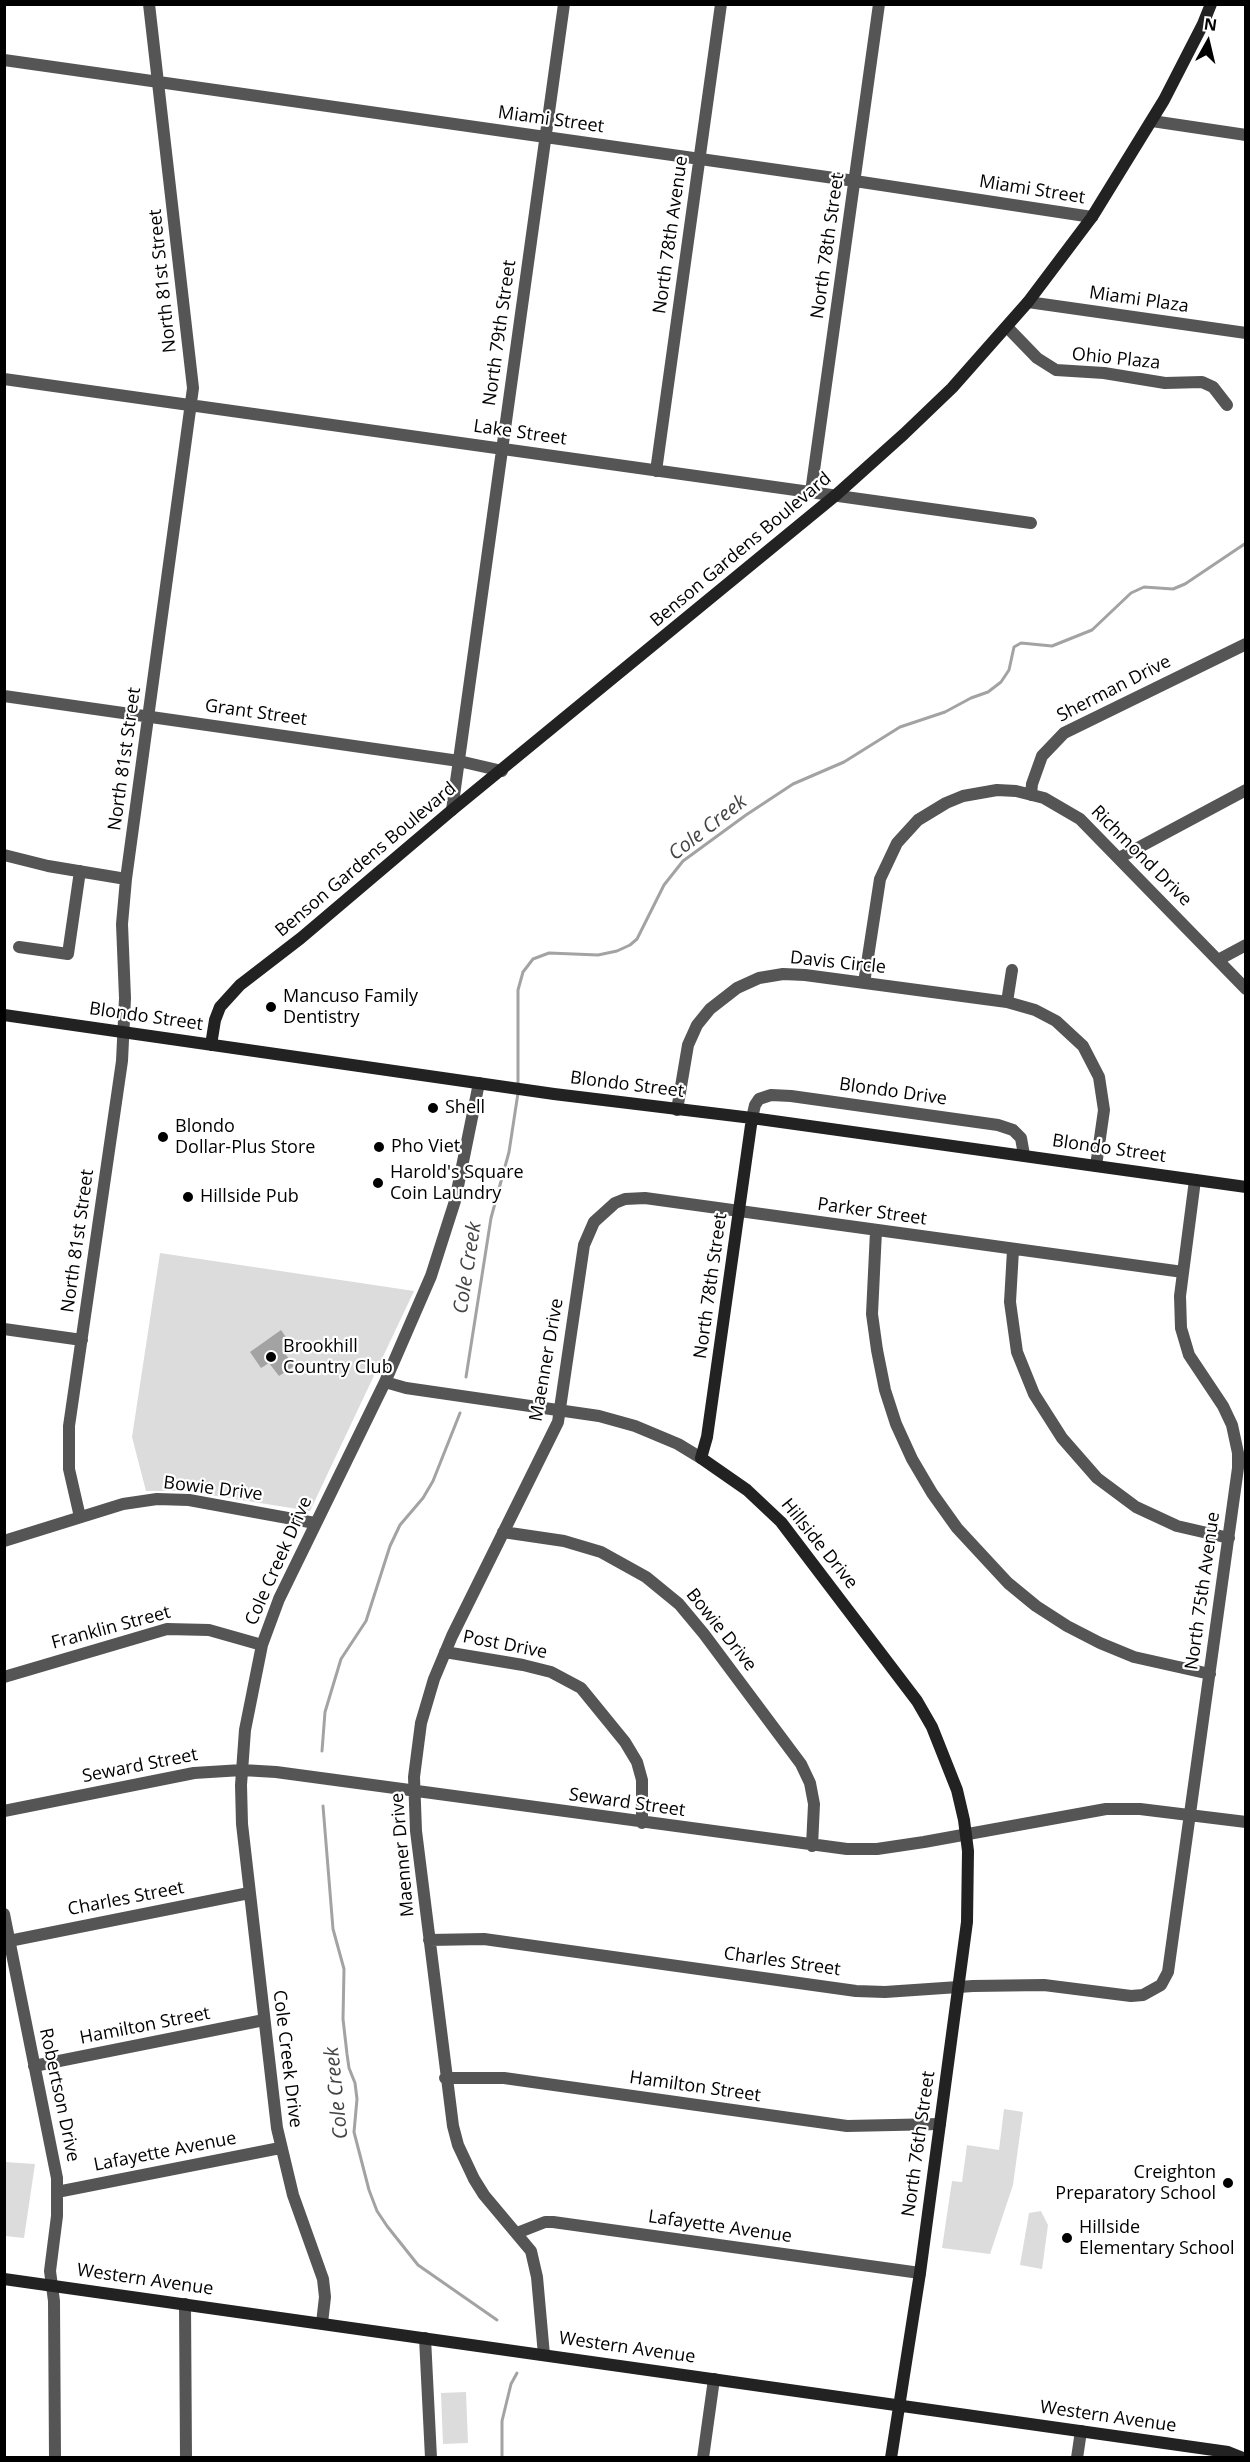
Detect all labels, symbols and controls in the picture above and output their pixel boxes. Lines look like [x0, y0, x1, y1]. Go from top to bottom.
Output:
north arrow [1178, 12, 1238, 72]
text: N [1203, 12, 1218, 36]
street label: Miami Street [497, 102, 605, 138]
street label: North 78th Avenue [649, 155, 693, 315]
street label: Miami Street [978, 171, 1086, 209]
street label: North 78th Street [807, 172, 849, 320]
street label: North 81st Street [145, 208, 181, 354]
street label: North 79th Street [479, 259, 521, 407]
street label: Miami Plaza [1088, 282, 1190, 318]
street label: Ohio Plaza [1071, 344, 1161, 374]
street label: Lake Street [472, 416, 568, 450]
street label: Benson Gardens Boulevard [646, 468, 836, 632]
street label: Sherman Drive [1053, 651, 1175, 727]
street label: North 81st Street [104, 686, 146, 832]
street label: Grant Street [204, 695, 308, 731]
street label: Benson Gardens Boulevard [271, 778, 461, 942]
water label: Cole Creek [664, 790, 752, 866]
street label: Richmond Drive [1086, 801, 1196, 911]
street label: Davis Circle [789, 947, 887, 979]
place label: Mancuso Family Dentistry [283, 986, 418, 1028]
street label: Blondo Street [88, 998, 204, 1036]
marker: Mancuso Family Dentistry [264, 1000, 278, 1014]
street label: Blondo Street [569, 1067, 685, 1103]
street label: Blondo Drive [838, 1074, 948, 1110]
place label: Shell [445, 1097, 485, 1119]
marker: Shell [426, 1101, 440, 1115]
place label: Blondo Dollar-Plus Store [175, 1116, 315, 1158]
marker: Blondo Dollar-Plus Store [156, 1130, 170, 1144]
street label: Blondo Street [1051, 1130, 1167, 1168]
place label: Pho Viet [391, 1136, 460, 1158]
marker: Pho Viet [372, 1140, 386, 1154]
place label: Harold's Square Coin Laundry [390, 1162, 524, 1204]
street label: North 81st Street [57, 1168, 99, 1314]
marker: Harold's Square Coin Laundry [371, 1176, 385, 1190]
place label: Hillside Pub [200, 1186, 299, 1208]
marker: Hillside Pub [181, 1190, 195, 1204]
street label: Parker Street [816, 1194, 928, 1230]
street label: North 78th Street [690, 1212, 732, 1360]
water label: Cole Creek [449, 1220, 487, 1316]
street label: Maenner Drive [526, 1297, 568, 1423]
place label: Brookhill Country Club [283, 1336, 393, 1378]
marker: Brookhill Country Club [264, 1350, 278, 1364]
street label: Bowie Drive [162, 1472, 264, 1506]
street label: Cole Creek Drive [241, 1493, 317, 1629]
street label: Hillside Drive [776, 1495, 862, 1593]
street label: North 75th Avenue [1181, 1511, 1225, 1671]
street label: Bowie Drive [681, 1584, 761, 1676]
street label: Franklin Street [49, 1602, 173, 1654]
street label: Post Drive [461, 1626, 549, 1664]
street label: Seward Street [80, 1744, 200, 1788]
street label: Seward Street [567, 1784, 687, 1822]
street label: Maenner Drive [387, 1792, 419, 1918]
street label: Charles Street [66, 1877, 186, 1921]
street label: Charles Street [722, 1943, 842, 1981]
street label: Cole Creek Drive [268, 1989, 306, 2129]
street label: Hamilton Street [78, 2003, 212, 2049]
street label: Robertson Drive [34, 2026, 84, 2164]
water label: Cole Creek [320, 2046, 354, 2140]
street label: Hamilton Street [628, 2067, 762, 2107]
street label: North 76th Street [898, 2070, 940, 2218]
street label: Lafayette Avenue [92, 2128, 238, 2176]
place label: Creighton Preparatory School [1055, 2162, 1216, 2204]
marker: Creighton Preparatory School [1221, 2176, 1235, 2190]
street label: Lafayette Avenue [647, 2206, 793, 2248]
place label: Hillside Elementary School [1079, 2217, 1235, 2260]
marker: Hillside Elementary School [1060, 2231, 1074, 2245]
street label: Western Avenue [75, 2260, 215, 2300]
street label: Western Avenue [557, 2328, 697, 2368]
street label: Western Avenue [1038, 2397, 1178, 2437]

